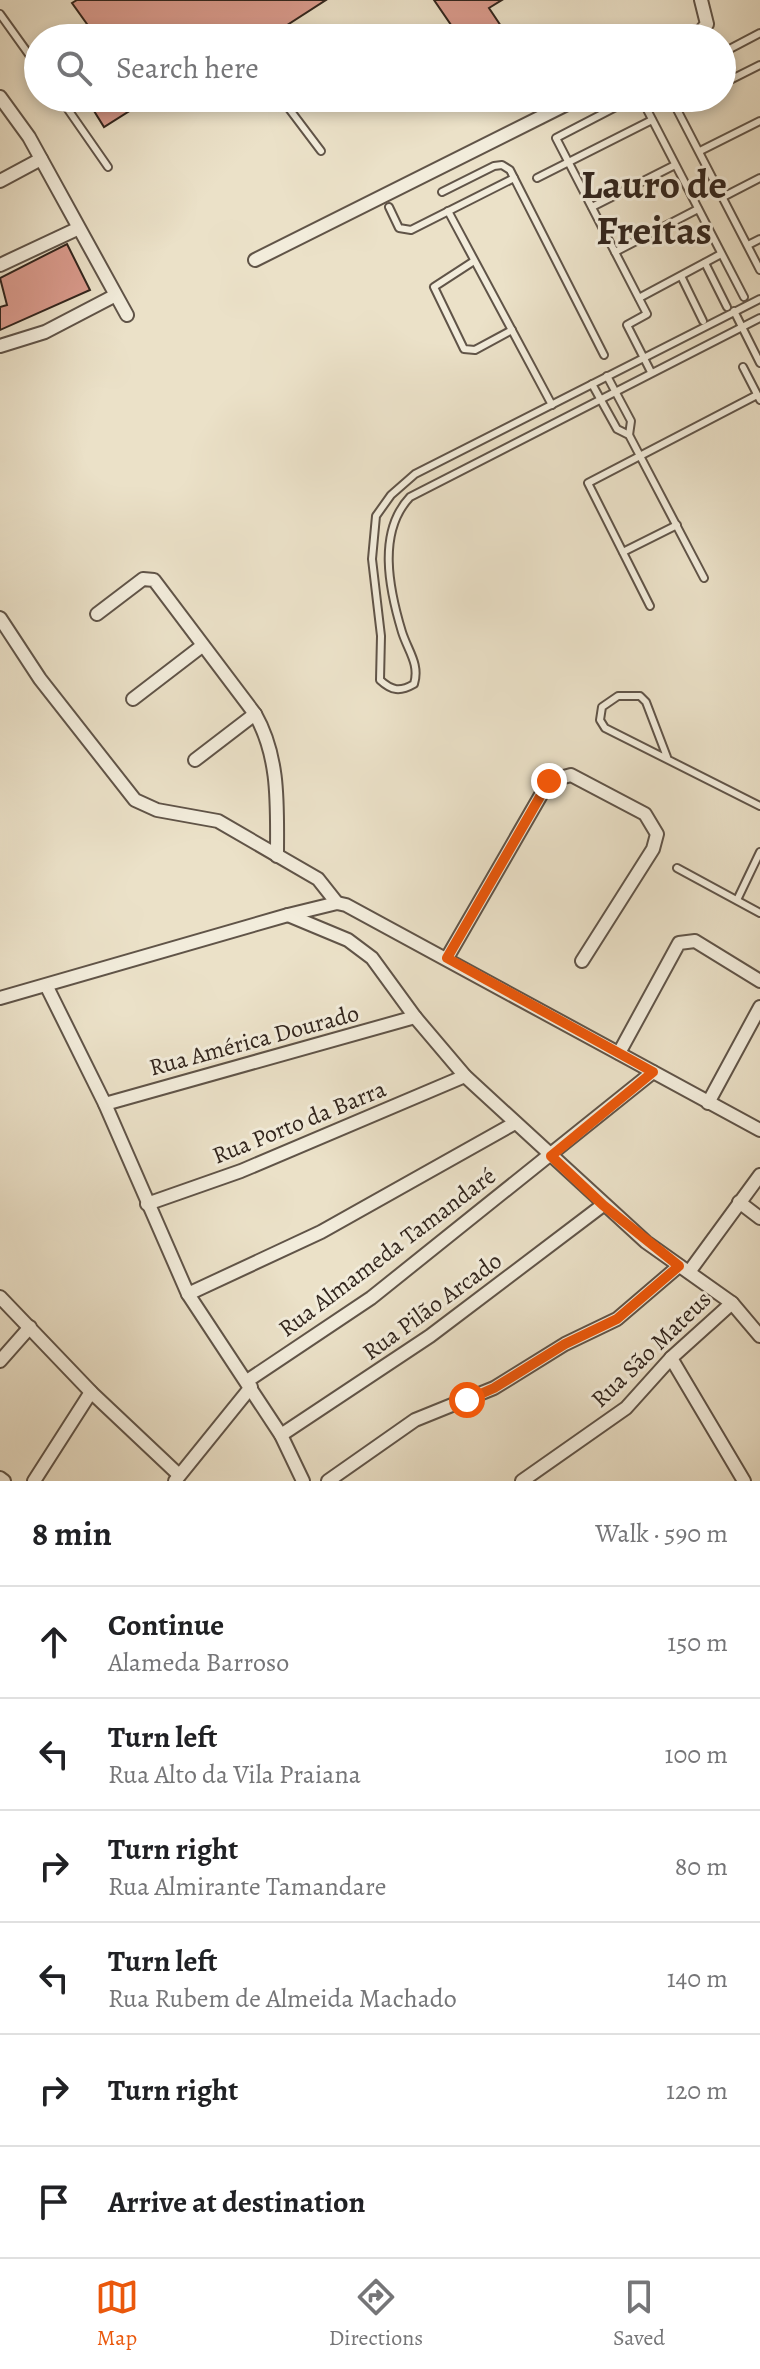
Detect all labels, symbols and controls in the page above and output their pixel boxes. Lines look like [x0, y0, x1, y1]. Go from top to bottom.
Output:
search box [24, 24, 736, 112]
icon: search [52, 46, 96, 90]
text: Search here [116, 48, 259, 88]
district label: Lauro de Freitas [581, 157, 727, 258]
route end [531, 763, 567, 799]
street label: Rua América Dourado [146, 997, 362, 1083]
street label: Rua Porto da Barra [207, 1072, 391, 1171]
street label: Rua Almameda Tamandaré [272, 1160, 502, 1344]
street label: Rua Pilão Arcado [356, 1245, 508, 1367]
street label: Rua São Mateus [584, 1283, 718, 1415]
route start [449, 1382, 485, 1418]
text: 8 min [32, 1510, 112, 1557]
text: Walk · 590 m [595, 1516, 728, 1551]
text: Continue [108, 1605, 224, 1645]
icon: ahead [32, 1620, 76, 1664]
text: 150 m [667, 1625, 728, 1660]
text: Alameda Barroso [108, 1645, 289, 1680]
text: Turn left [108, 1717, 217, 1757]
icon: left [32, 1732, 76, 1776]
text: 100 m [665, 1737, 728, 1772]
text: Rua Alto da Vila Praiana [108, 1757, 361, 1792]
text: Turn right [108, 1829, 238, 1869]
icon: right [32, 1844, 76, 1888]
text: 80 m [675, 1849, 728, 1884]
text: Rua Almirante Tamandare [108, 1869, 386, 1904]
text: Turn left [108, 1941, 217, 1981]
icon: left [32, 1956, 76, 2000]
text: 140 m [667, 1961, 728, 1996]
text: Rua Rubem de Almeida Machado [108, 1981, 457, 2016]
icon: right [32, 2068, 76, 2112]
text: Turn right [108, 2070, 238, 2110]
text: 120 m [666, 2073, 728, 2108]
icon: arrive [32, 2180, 76, 2224]
text: Arrive at destination [108, 2182, 365, 2222]
tab: Map [95, 2275, 139, 2353]
tab: Directions [329, 2275, 423, 2353]
tab: Saved [613, 2275, 665, 2353]

